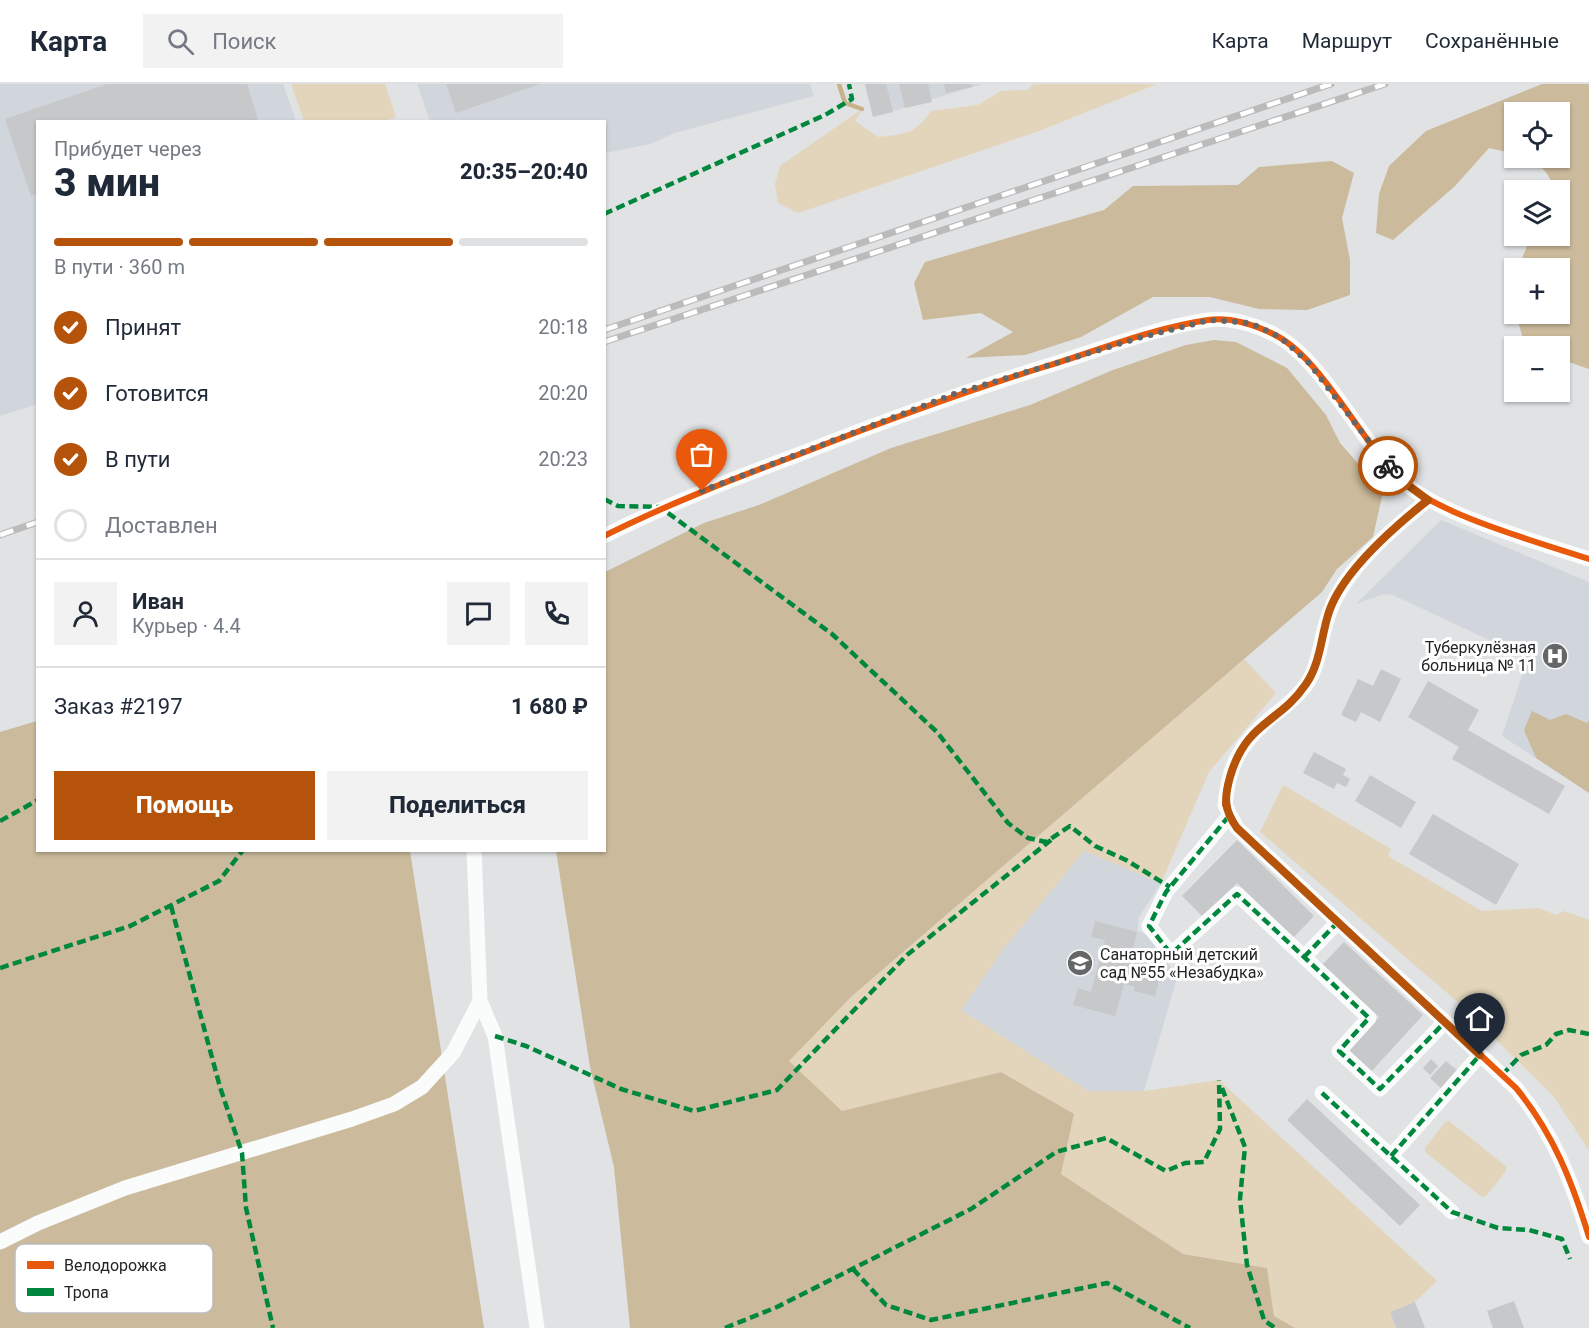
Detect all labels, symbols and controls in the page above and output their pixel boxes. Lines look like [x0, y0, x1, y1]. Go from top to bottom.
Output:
search box [143, 14, 563, 68]
text: Карта [30, 25, 107, 58]
icon: search [164, 25, 197, 58]
text: Поиск [212, 29, 277, 54]
text: Карта [1212, 29, 1269, 53]
text: Маршрут [1302, 29, 1392, 53]
text: Сохранённые [1425, 29, 1559, 53]
map controls [1504, 102, 1570, 402]
button: locate [1504, 102, 1570, 168]
text: Прибудет через [54, 137, 202, 161]
text: 20:35–20:40 [460, 159, 588, 184]
text: 3 мин [54, 160, 160, 206]
button: layers [1504, 180, 1570, 246]
text: В пути · 360 m [54, 255, 185, 279]
button: + [1504, 258, 1570, 324]
icon: check [54, 311, 87, 344]
text: Принят [105, 315, 181, 340]
text: 20:18 [538, 315, 588, 339]
button: − [1504, 336, 1570, 402]
icon: check [54, 377, 87, 410]
text: Готовится [105, 381, 209, 406]
text: 20:20 [538, 381, 588, 405]
pin [676, 429, 727, 491]
courier [1358, 436, 1418, 496]
icon: bag [685, 438, 718, 471]
icon: check [54, 443, 87, 476]
text: В пути [105, 447, 171, 472]
text: 20:23 [538, 447, 588, 471]
icon: bike [1372, 450, 1405, 483]
text: Доставлен [105, 513, 218, 538]
button: person [54, 582, 117, 645]
button: chat [447, 582, 510, 645]
button: phone [525, 582, 588, 645]
text: Иван [132, 589, 184, 614]
text: Курьер · 4.4 [132, 614, 241, 638]
place label: Туберкулёзная больница № 11 [1421, 638, 1536, 675]
hospital icon: Туберкулёзная больница № 11 [1540, 641, 1570, 671]
text: Заказ #2197 [54, 694, 183, 719]
text: 1 680 ₽ [511, 694, 588, 719]
button: Помощь [54, 771, 315, 840]
button: Поделиться [327, 771, 588, 840]
place label: Санаторный детский сад №55 «Незабудка» [1100, 945, 1264, 982]
school or university icon: Санаторный детский сад №55 «Незабудка» [1065, 948, 1095, 978]
pin [1454, 993, 1505, 1055]
icon: home [1463, 1002, 1496, 1035]
legend [15, 1244, 213, 1313]
text: Велодорожка [64, 1256, 167, 1275]
text: Тропа [64, 1283, 109, 1302]

